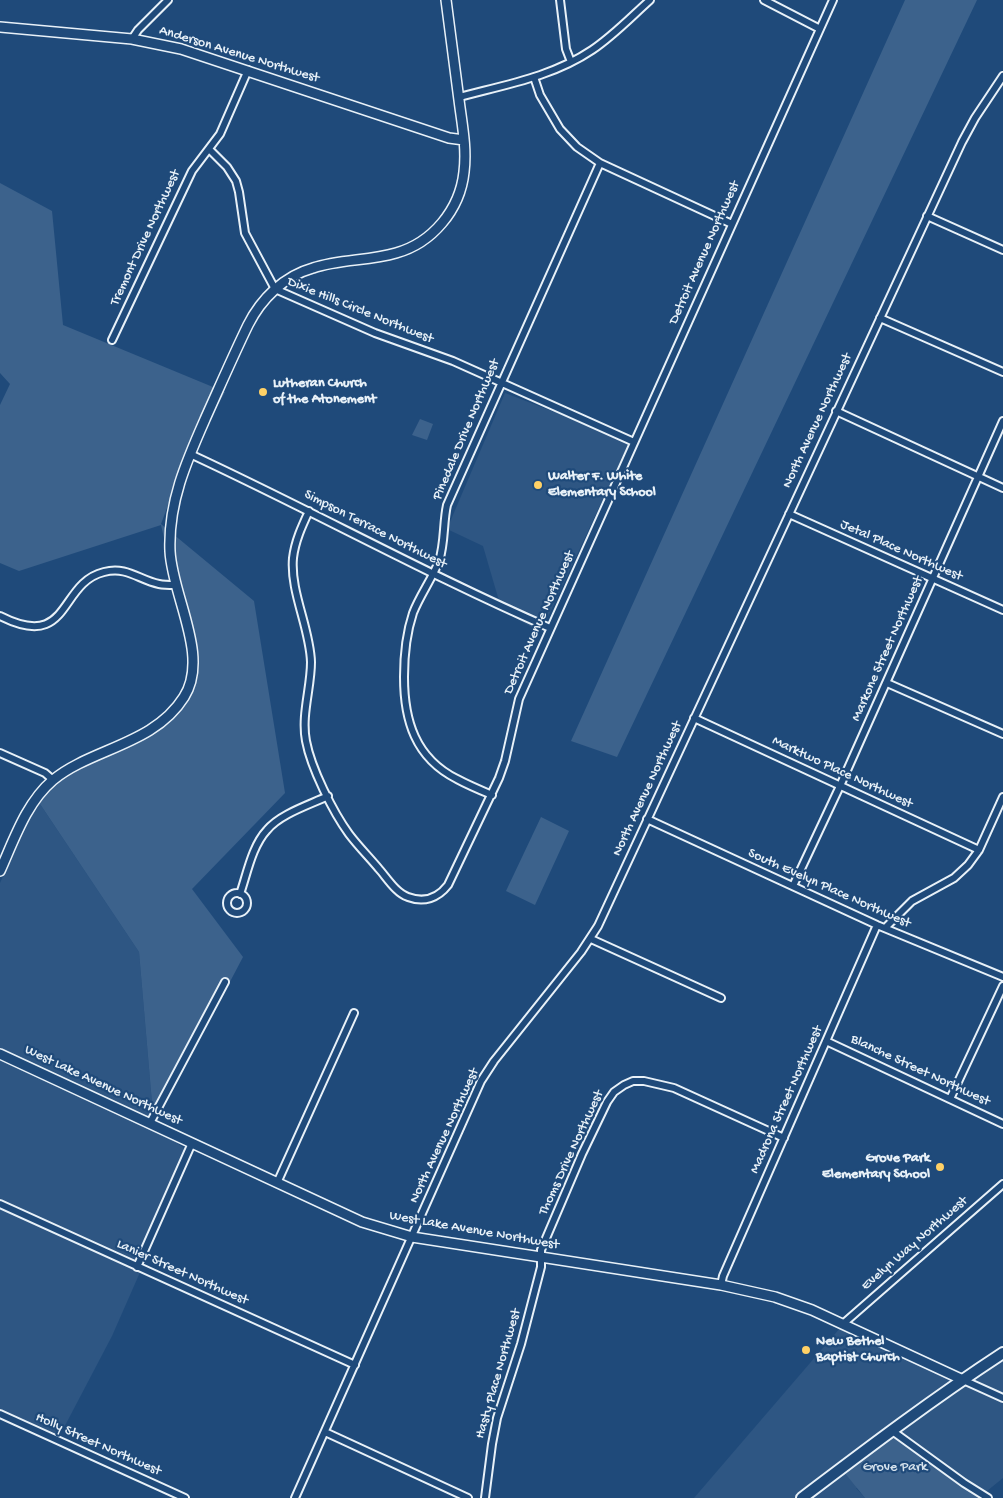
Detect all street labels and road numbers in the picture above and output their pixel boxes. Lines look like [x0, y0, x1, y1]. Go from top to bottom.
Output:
street label: Anderson Avenue Northwest [157, 23, 321, 87]
street label: Tremont Drive Northwest [107, 167, 185, 309]
street label: Detroit Avenue Northwest [666, 179, 744, 327]
street label: Dixie Hills Circle Northwest [284, 274, 436, 348]
street label: North Avenue Northwest [779, 351, 857, 491]
street label: Pinedale Drive Northwest [430, 357, 504, 503]
street label: Simpson Terrace Northwest [301, 487, 449, 573]
street label: Jetal Place Northwest [837, 516, 965, 586]
street label: Detroit Avenue Northwest [501, 549, 579, 697]
street label: Markone Street Northwest [848, 574, 928, 724]
street label: North Avenue Northwest [609, 719, 687, 859]
street label: Marktwo Place Northwest [769, 733, 915, 813]
street label: South Evelyn Place Northwest [745, 845, 913, 933]
street label: Madrona Street Northwest [747, 1024, 827, 1176]
street label: Blanche Street Northwest [848, 1031, 992, 1111]
street label: West Lake Avenue Northwest [22, 1042, 184, 1130]
street label: North Avenue Northwest [406, 1066, 484, 1206]
street label: Thoms Drive Northwest [536, 1088, 608, 1218]
street label: Evelyn Way Northwest [858, 1193, 972, 1295]
street label: West Lake Avenue Northwest [388, 1208, 560, 1254]
street label: Lanier Street Northwest [114, 1236, 250, 1310]
street label: Hasty Place Northwest [472, 1307, 526, 1441]
street label: Holly Street Northwest [33, 1410, 163, 1480]

